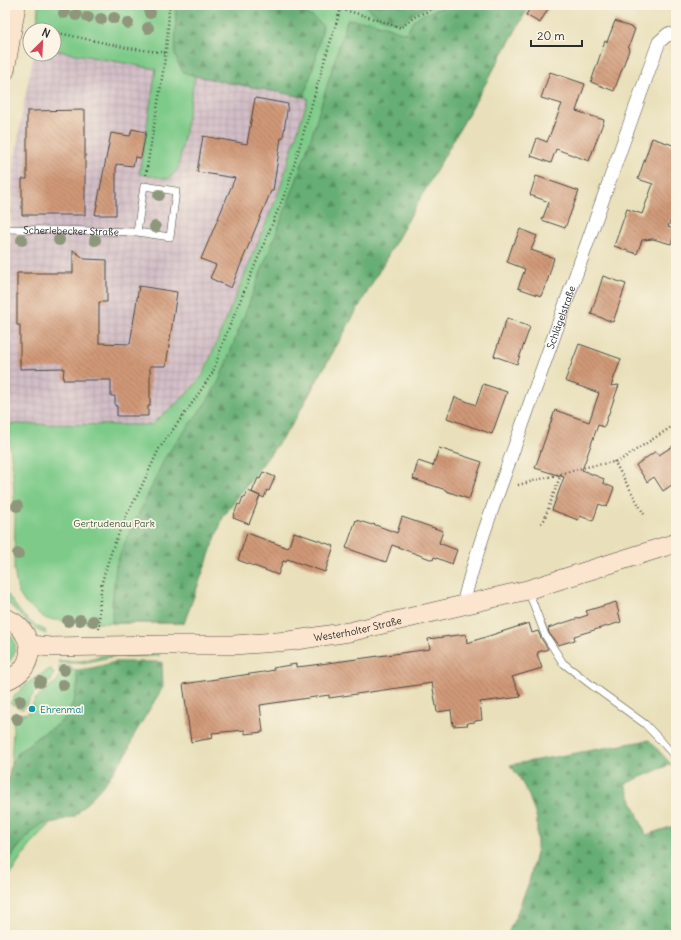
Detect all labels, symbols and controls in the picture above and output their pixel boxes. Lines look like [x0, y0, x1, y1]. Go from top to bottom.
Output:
north arrow [22, 22, 62, 62]
scale bar [531, 22, 582, 48]
text: N [40, 25, 52, 41]
text: 20 m [537, 28, 565, 43]
street label: Scherlebecker Straße [23, 223, 119, 239]
street label: Schlägelstraße [544, 284, 578, 351]
park label: Gertrudenau Park [73, 517, 155, 530]
street label: Westerholter Straße [313, 614, 403, 644]
place label: Ehrenmal [40, 703, 83, 716]
marker: Ehrenmal [27, 704, 37, 714]

